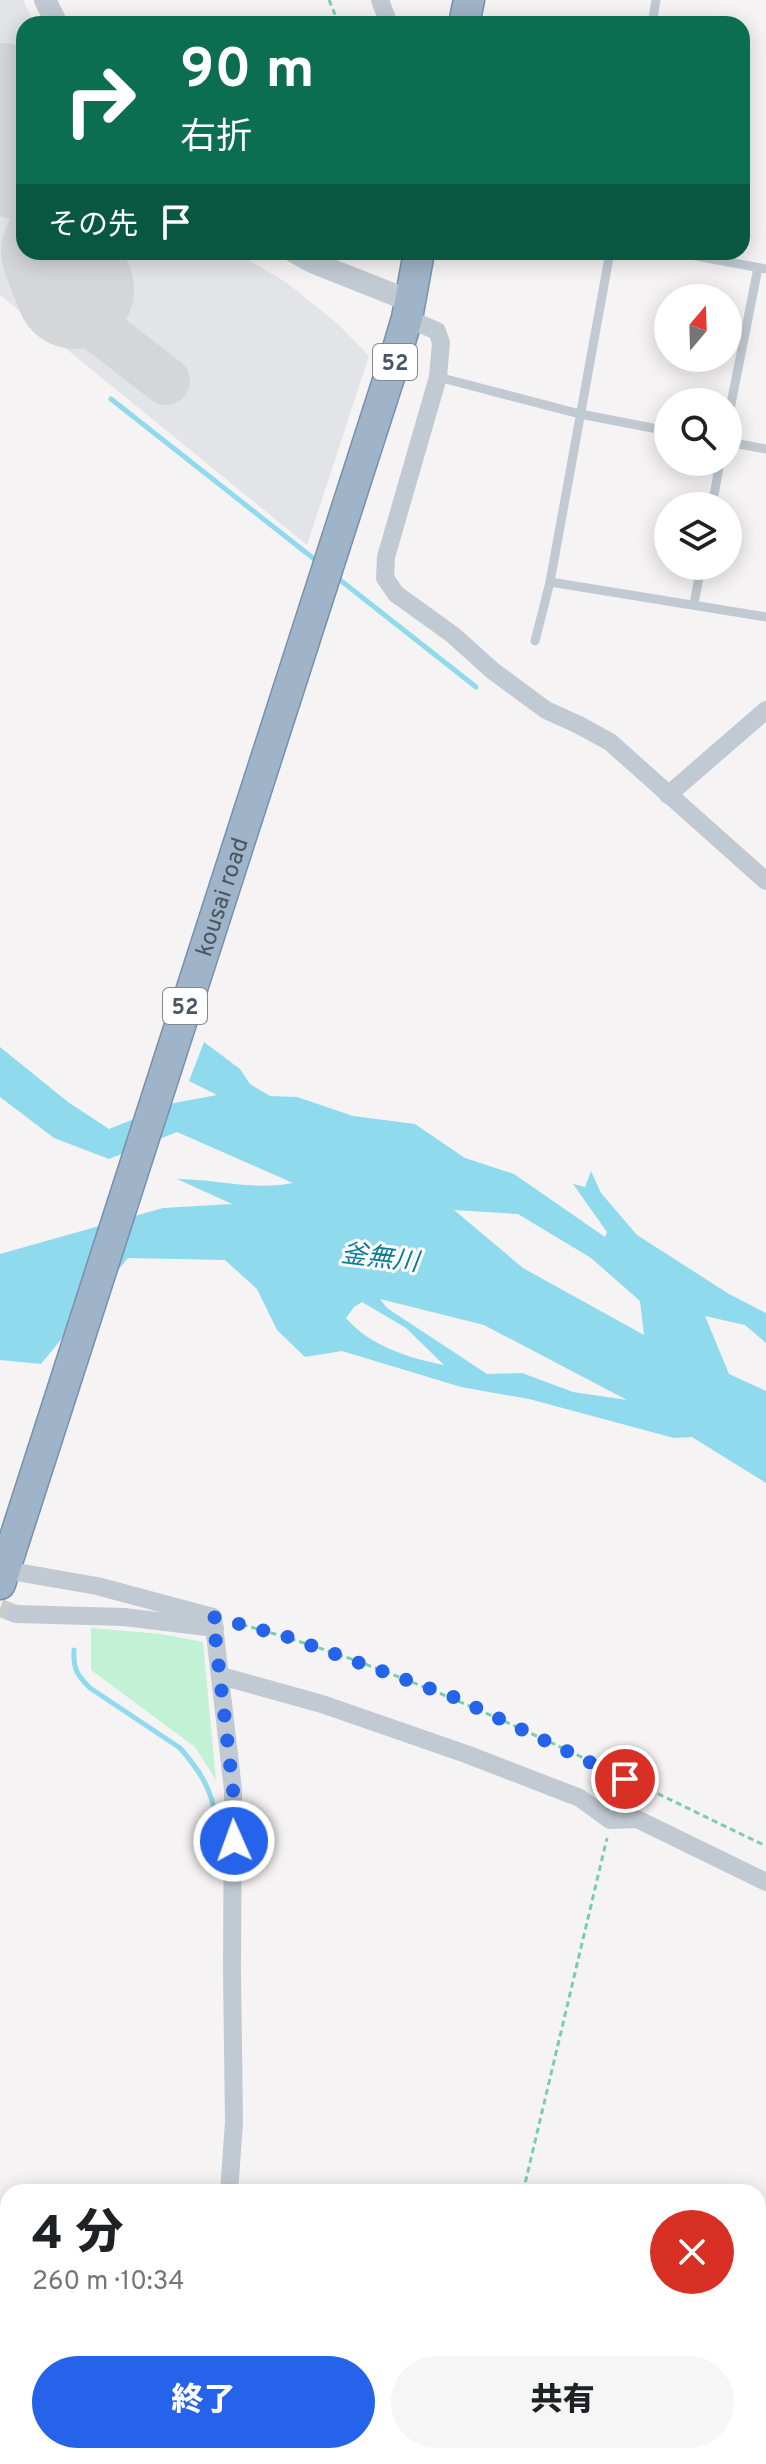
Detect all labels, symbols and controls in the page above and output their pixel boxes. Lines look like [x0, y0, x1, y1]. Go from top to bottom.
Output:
text: 90 m [180, 37, 315, 107]
icon: right [48, 48, 152, 152]
text: 右折 [180, 116, 252, 162]
icon: arrive [154, 200, 198, 244]
text: その先 [48, 208, 138, 245]
north arrow [654, 284, 742, 372]
map controls [654, 284, 742, 580]
road number: 52 [373, 344, 417, 380]
button: search [654, 388, 742, 476]
button: layers [654, 492, 742, 580]
street label: kousai road [190, 834, 257, 961]
road number: 52 [163, 988, 207, 1024]
water label: 釜無川 [339, 1238, 423, 1281]
pin [591, 1745, 659, 1813]
icon: arrive [603, 1757, 647, 1801]
position arrow [192, 1799, 276, 1883]
text: 4 分 [32, 2206, 123, 2266]
button: close [650, 2210, 734, 2294]
text: 260 m · 10:34 [32, 2266, 185, 2299]
button: 終了 [32, 2356, 375, 2448]
button: 共有 [391, 2356, 734, 2448]

